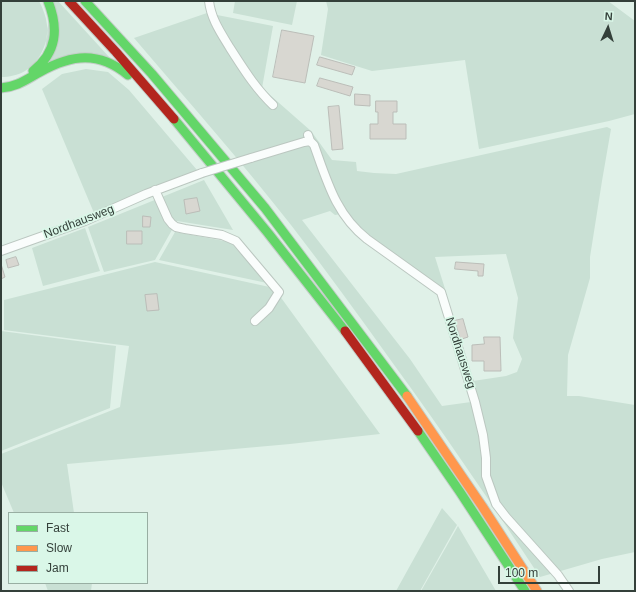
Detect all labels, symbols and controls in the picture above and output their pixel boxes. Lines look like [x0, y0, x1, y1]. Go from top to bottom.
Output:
north arrow [588, 8, 628, 48]
text: N [604, 10, 613, 22]
street label: Nordhausweg [42, 202, 116, 242]
street label: Nordhausweg [442, 316, 478, 390]
legend [8, 512, 148, 584]
text: Fast [46, 521, 69, 535]
text: Slow [46, 541, 72, 555]
scale bar [500, 558, 602, 584]
text: Jam [46, 561, 69, 575]
text: 100 m [505, 566, 538, 580]

